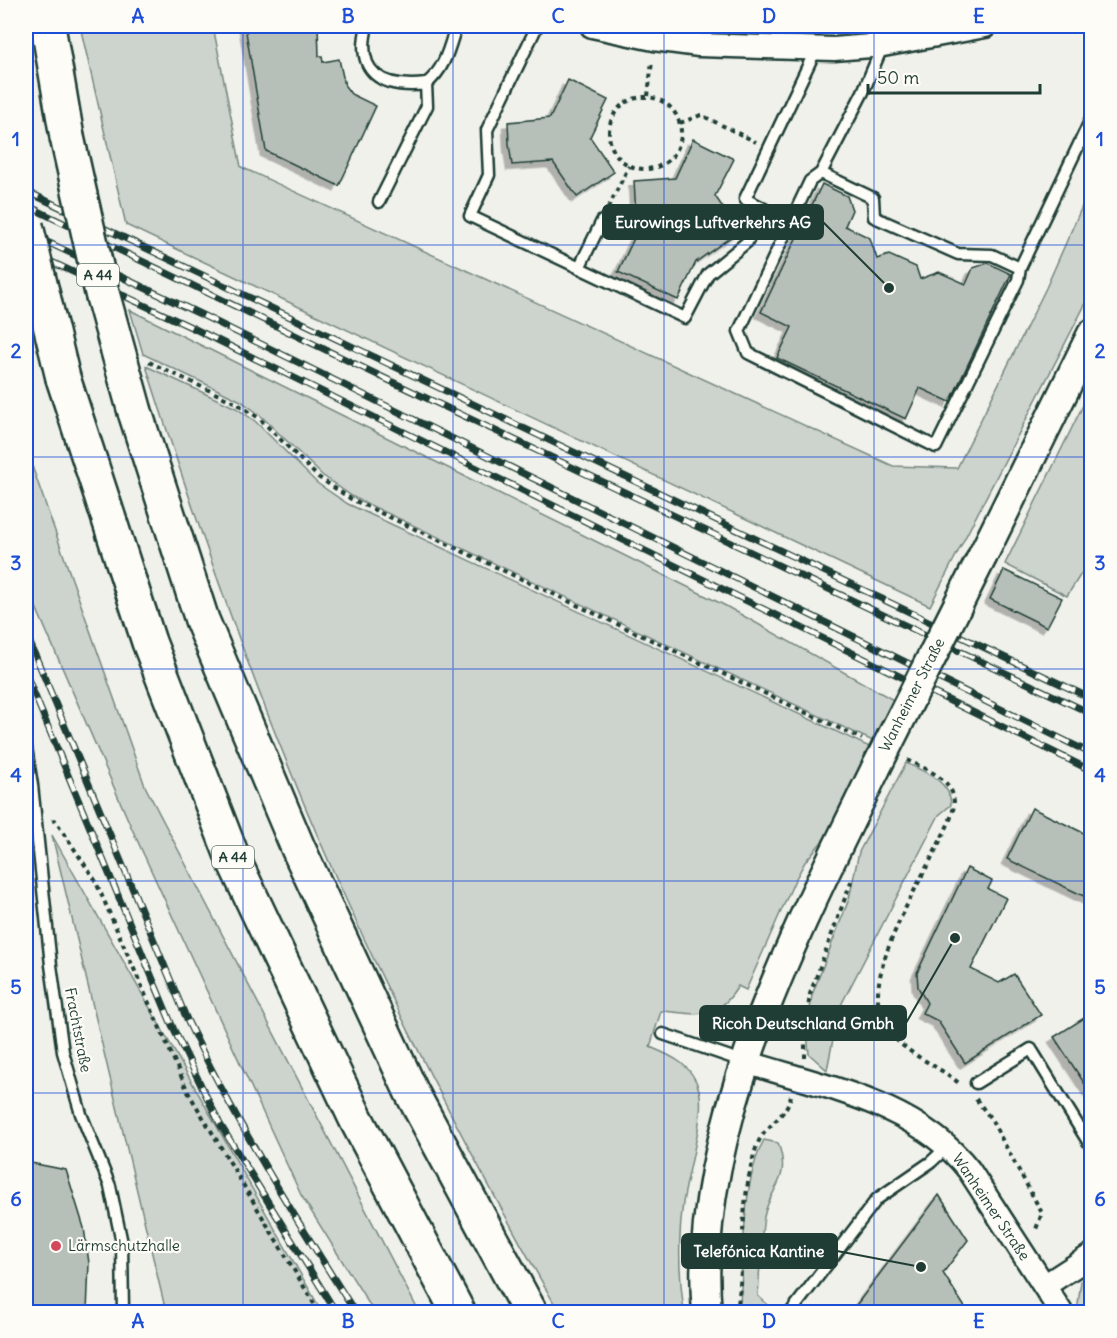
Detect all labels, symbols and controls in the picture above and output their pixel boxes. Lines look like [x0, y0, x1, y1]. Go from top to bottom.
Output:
text: A [132, 3, 145, 28]
text: B [341, 3, 355, 28]
text: C [551, 3, 565, 28]
text: D [762, 3, 776, 28]
text: E [973, 3, 985, 28]
scale bar [868, 57, 1040, 95]
text: 50 m [877, 66, 919, 89]
text: 1 [12, 126, 20, 151]
text: 1 [1096, 126, 1104, 151]
callout: Eurowings Luftverkehrs AG [603, 205, 823, 239]
text: Eurowings Luftverkehrs AG [615, 212, 811, 233]
road number: A 44 [77, 264, 119, 286]
text: 2 [11, 338, 22, 363]
text: 2 [1095, 338, 1106, 363]
text: 3 [10, 550, 22, 575]
text: 3 [1094, 550, 1106, 575]
street label: Wanheimer Straße [875, 635, 948, 755]
text: 4 [10, 762, 22, 787]
text: 4 [1094, 762, 1106, 787]
road number: A 44 [212, 846, 254, 868]
text: 5 [10, 974, 22, 999]
text: 5 [1094, 974, 1106, 999]
street label: Frachtstraße [61, 986, 96, 1074]
callout: Ricoh Deutschland Gmbh [700, 1006, 906, 1040]
text: Ricoh Deutschland Gmbh [712, 1013, 894, 1033]
street label: Wanheimer Straße [948, 1149, 1034, 1264]
text: 6 [10, 1186, 22, 1211]
text: 6 [1094, 1186, 1106, 1211]
callout: Telefónica Kantine [682, 1234, 837, 1268]
place label: Lärmschutzhalle [68, 1236, 180, 1255]
marker: Lärmschutzhalle [49, 1239, 63, 1253]
text: Telefónica Kantine [694, 1241, 825, 1261]
text: A [132, 1308, 145, 1333]
text: B [341, 1308, 355, 1333]
text: C [551, 1308, 565, 1333]
text: D [762, 1308, 776, 1333]
text: E [973, 1308, 985, 1333]

